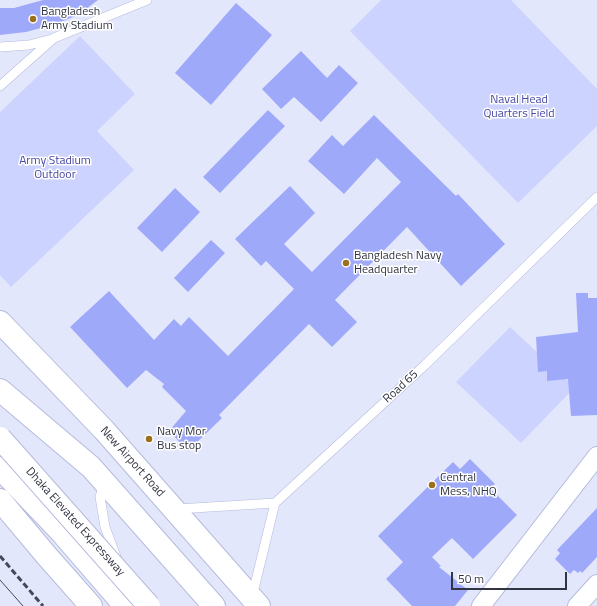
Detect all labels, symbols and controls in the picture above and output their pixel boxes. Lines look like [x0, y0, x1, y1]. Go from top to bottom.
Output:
place label: Bangladesh Army Stadium [41, 5, 113, 33]
marker: Bangladesh Army Stadium [28, 14, 38, 24]
park label: Naval Head Quarters Field [483, 93, 555, 121]
park label: Army Stadium Outdoor [19, 154, 91, 182]
place label: Bangladesh Navy Headquarter [354, 249, 442, 277]
marker: Bangladesh Navy Headquarter [341, 258, 351, 268]
street label: Road 65 [381, 368, 421, 406]
street label: New Airport Road [97, 424, 167, 500]
place label: Navy Mor Bus stop [157, 425, 206, 453]
marker: Navy Mor Bus stop [144, 434, 154, 444]
street label: Dhaka Elevated Expressway [22, 465, 128, 579]
place label: Central Mess, NHQ [440, 471, 497, 499]
marker: Central Mess, NHQ [427, 480, 437, 490]
scale bar [453, 564, 569, 590]
text: 50 m [458, 569, 484, 588]

